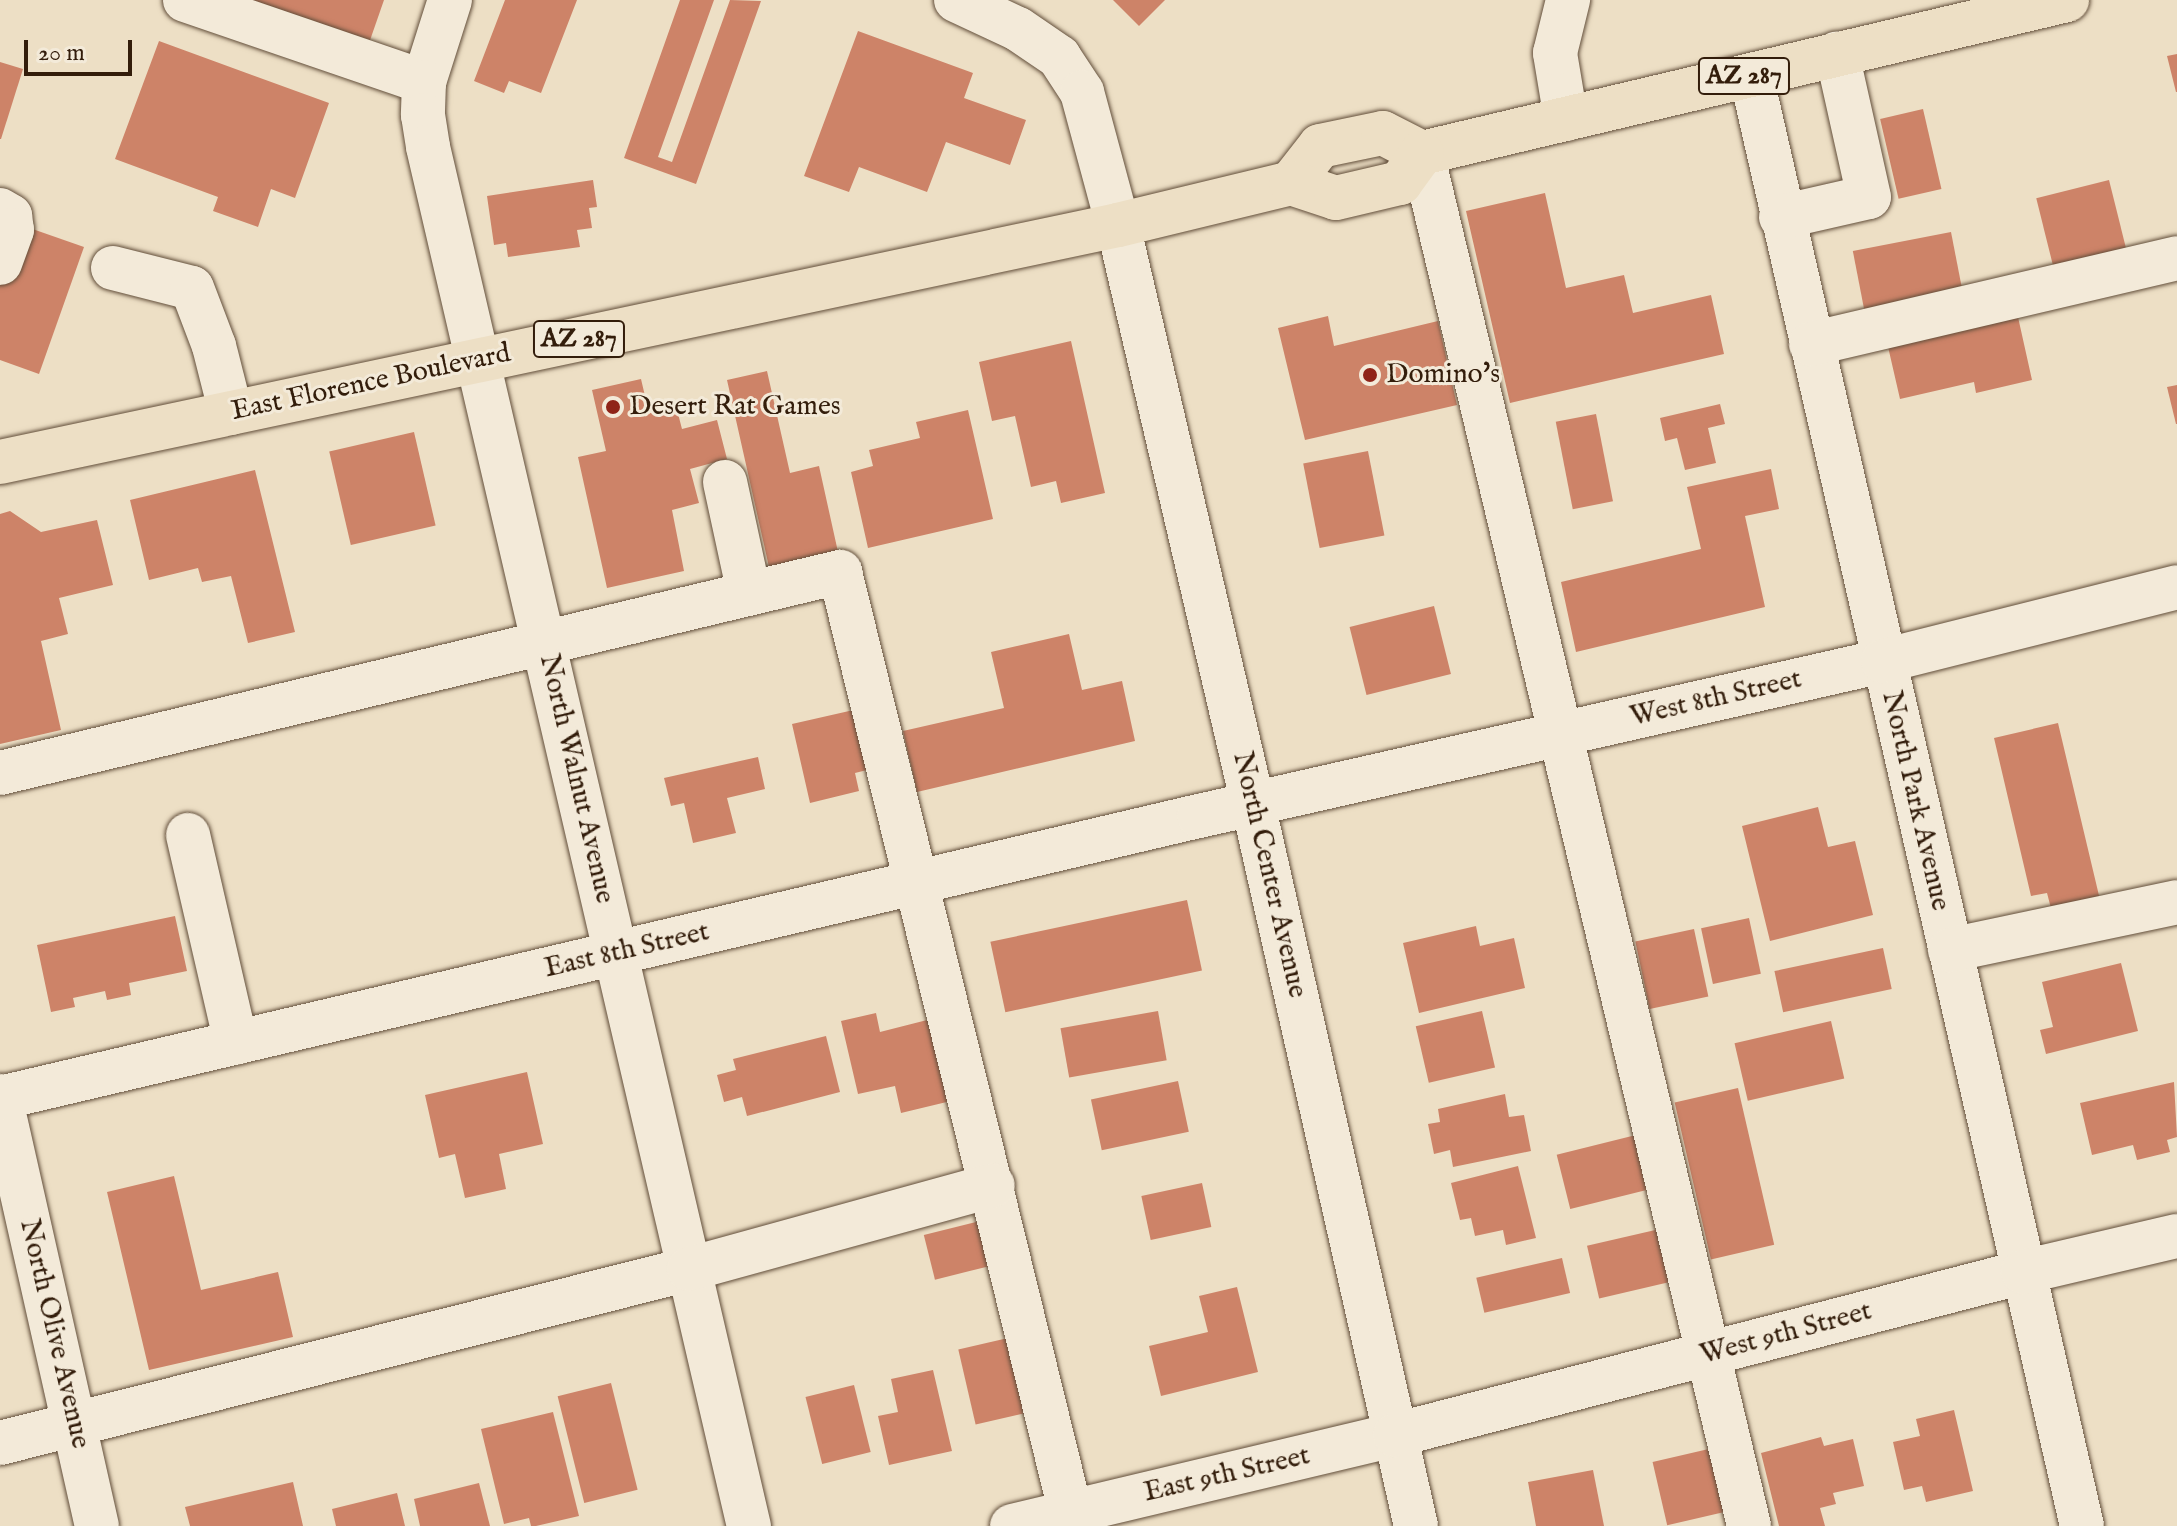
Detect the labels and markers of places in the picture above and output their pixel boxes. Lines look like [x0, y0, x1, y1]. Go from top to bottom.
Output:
place label: Domino's [1386, 358, 1500, 392]
marker: Domino's [1361, 366, 1379, 384]
place label: Desert Rat Games [629, 390, 841, 424]
marker: Desert Rat Games [604, 398, 622, 416]

